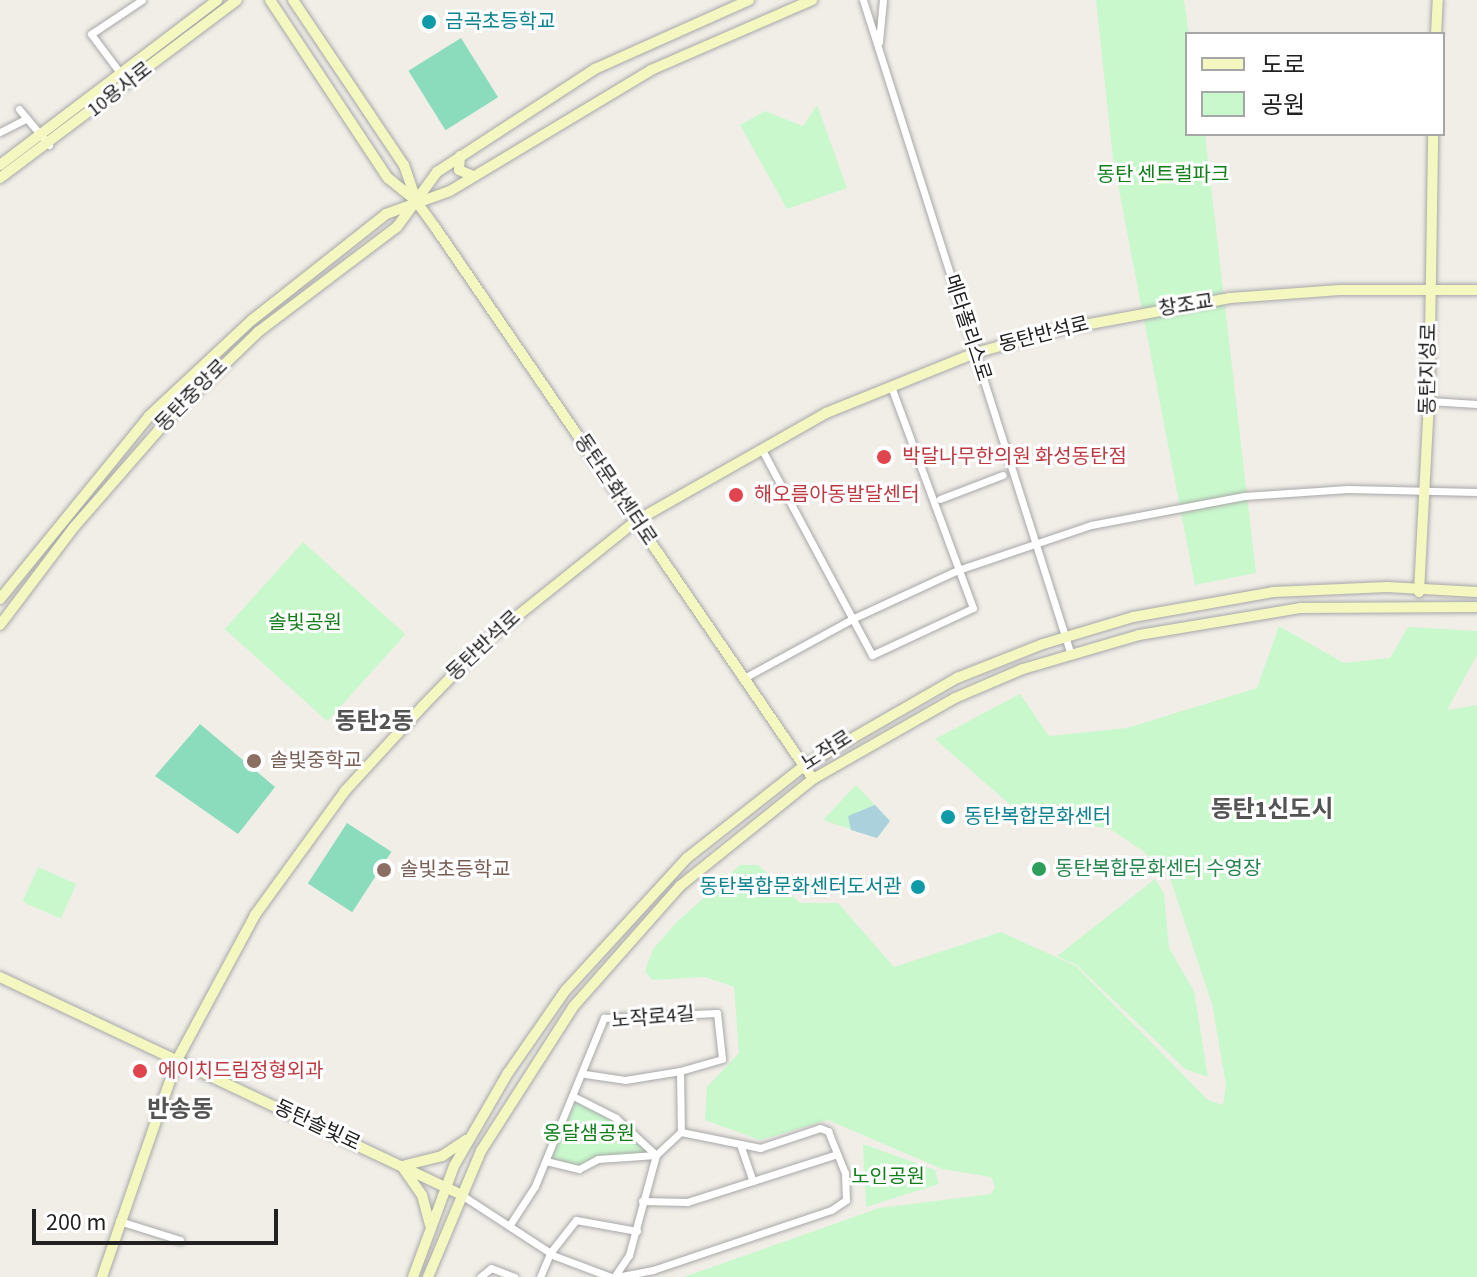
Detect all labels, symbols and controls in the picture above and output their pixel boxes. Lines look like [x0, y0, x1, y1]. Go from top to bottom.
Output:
place label: 금곡초등학교 [445, 10, 555, 34]
marker: 금곡초등학교 [420, 13, 438, 31]
legend [1185, 32, 1445, 136]
text: 도로 [1261, 48, 1305, 83]
street label: 10용사로 [83, 57, 157, 123]
text: 공원 [1261, 88, 1305, 123]
park label: 동탄 센트럴파크 [1097, 163, 1229, 187]
street label: 메타폴리스로 [939, 272, 995, 384]
street label: 창조교 [1157, 290, 1215, 322]
street label: 동탄반석로 [996, 312, 1092, 358]
street label: 동탄지성로 [1416, 323, 1442, 415]
street label: 동탄중앙로 [151, 355, 233, 437]
street label: 동탄문화센터로 [569, 430, 661, 550]
place label: 박달나무한의원 화성동탄점 [902, 445, 1127, 469]
marker: 박달나무한의원 화성동탄점 [873, 446, 895, 468]
place label: 해오름아동발달센터 [754, 483, 920, 507]
marker: 해오름아동발달센터 [725, 484, 747, 506]
street label: 동탄반석로 [442, 606, 526, 686]
park label: 솔빛공원 [268, 611, 342, 635]
district label: 동탄2동 [335, 708, 413, 736]
street label: 노작로 [797, 726, 857, 776]
place label: 솔빛중학교 [270, 749, 362, 773]
marker: 솔빛중학교 [245, 752, 263, 770]
district label: 동탄1신도시 [1210, 796, 1334, 824]
place label: 동탄복합문화센터 [964, 805, 1111, 829]
marker: 동탄복합문화센터 [939, 808, 957, 826]
place label: 동탄복합문화센터 수영장 [1055, 857, 1261, 881]
place label: 솔빛초등학교 [400, 858, 510, 882]
marker: 동탄복합문화센터 수영장 [1030, 860, 1048, 878]
marker: 솔빛초등학교 [375, 861, 393, 879]
place label: 동탄복합문화센터도서관 [700, 875, 902, 899]
marker: 동탄복합문화센터도서관 [909, 878, 927, 896]
street label: 노작로4길 [610, 1002, 696, 1034]
place label: 에이치드림정형외과 [158, 1059, 324, 1083]
marker: 에이치드림정형외과 [129, 1060, 151, 1082]
district label: 반송동 [147, 1096, 213, 1124]
street label: 동탄솔빛로 [270, 1096, 364, 1156]
park label: 옹달샘공원 [543, 1122, 635, 1146]
park label: 노인공원 [851, 1165, 925, 1189]
scale bar [36, 1193, 282, 1243]
text: 200 m [46, 1205, 106, 1240]

